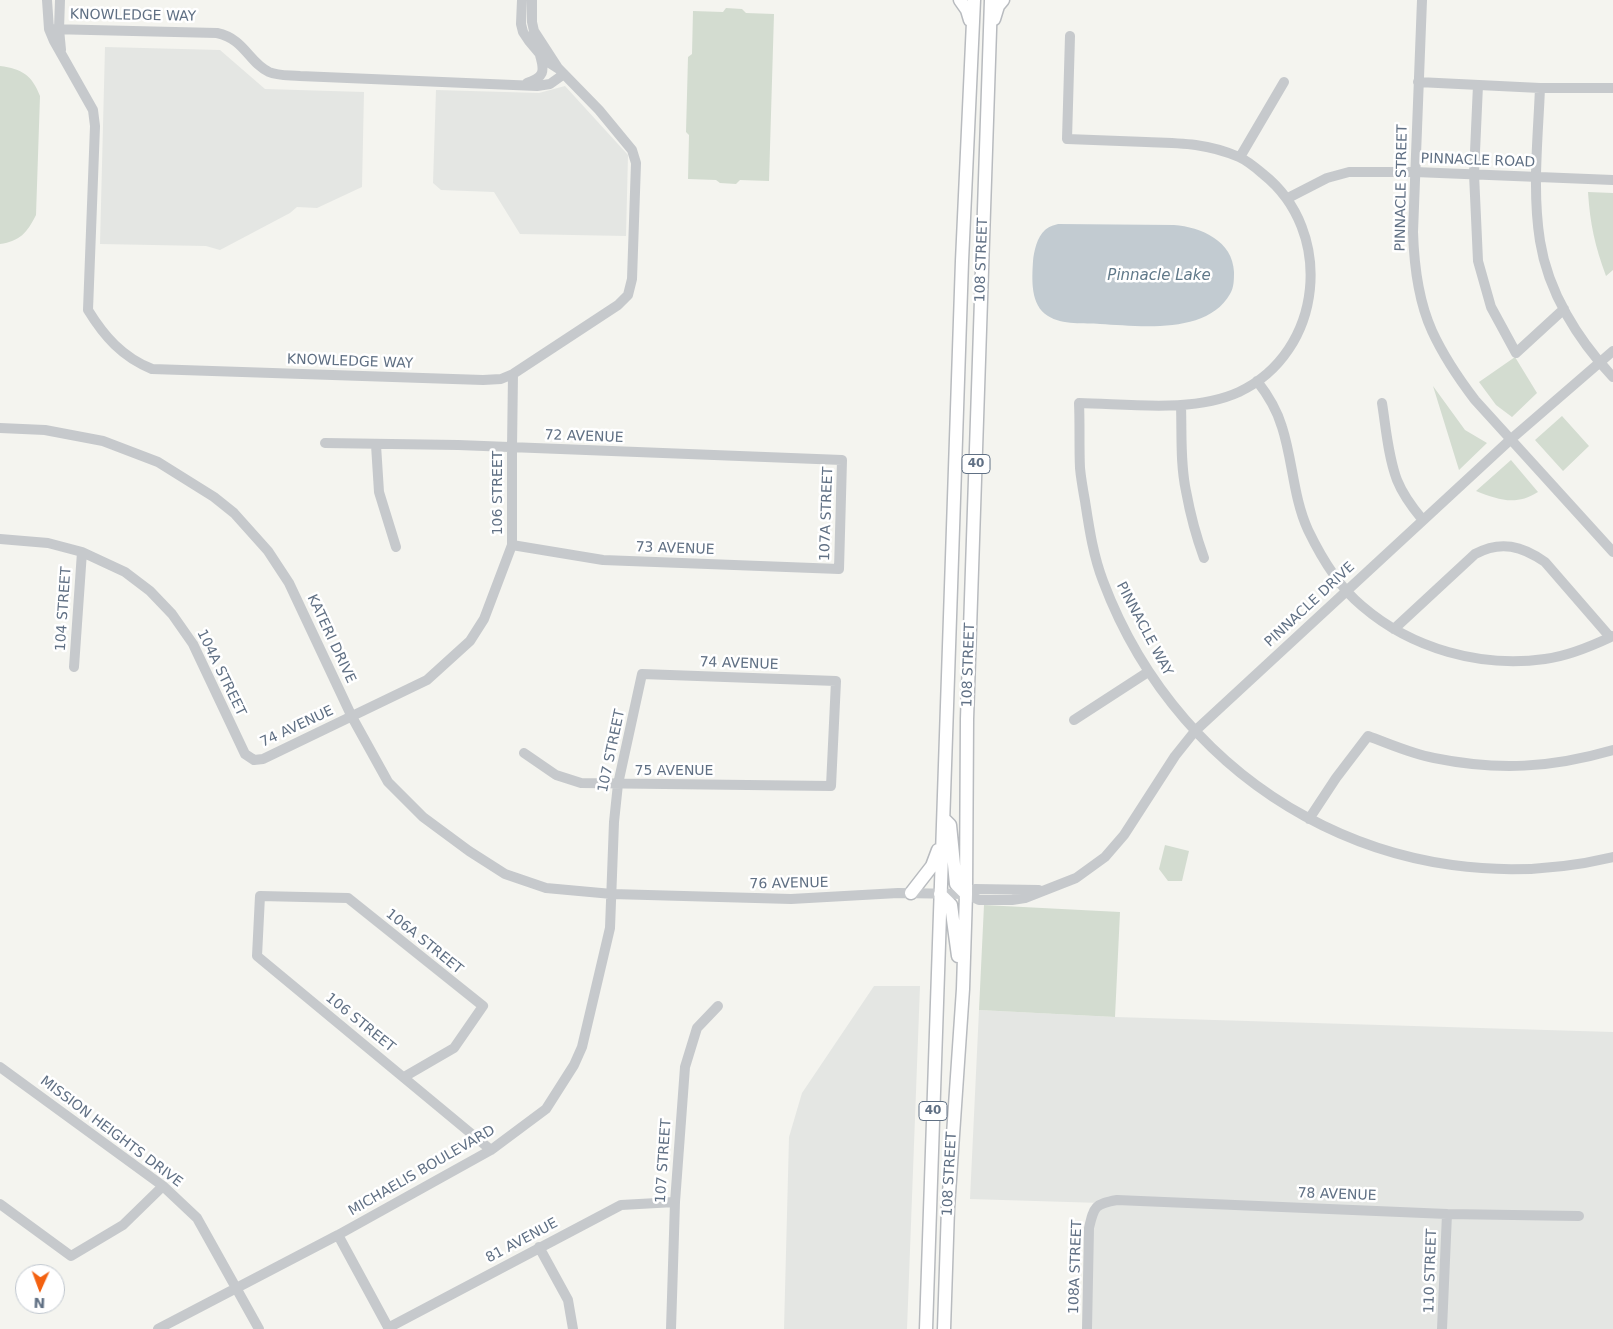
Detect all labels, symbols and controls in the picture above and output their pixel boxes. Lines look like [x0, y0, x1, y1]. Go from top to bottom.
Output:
street label: KNOWLEDGE WAY [70, 6, 196, 26]
street label: PINNACLE STREET [1392, 124, 1412, 252]
street label: PINNACLE ROAD [1420, 151, 1536, 171]
street label: 108 STREET [972, 217, 992, 303]
water label: Pinnacle Lake [1107, 267, 1211, 285]
street label: KNOWLEDGE WAY [287, 351, 413, 373]
street label: 72 AVENUE [544, 427, 624, 447]
street label: 106 STREET [490, 451, 506, 535]
road number: 40 [962, 454, 990, 474]
street label: 107A STREET [817, 467, 837, 561]
street label: 73 AVENUE [635, 539, 715, 559]
street label: PINNACLE DRIVE [1262, 559, 1358, 651]
street label: 104 STREET [53, 566, 75, 652]
street label: PINNACLE WAY [1112, 579, 1176, 679]
street label: KATERI DRIVE [303, 592, 359, 686]
street label: 108 STREET [959, 622, 979, 708]
street label: 104A STREET [193, 627, 249, 719]
street label: 74 AVENUE [699, 654, 779, 674]
street label: 74 AVENUE [258, 703, 336, 751]
street label: 107 STREET [595, 708, 629, 794]
street label: 75 AVENUE [635, 763, 713, 779]
street label: 76 AVENUE [749, 875, 829, 893]
street label: 106A STREET [382, 906, 466, 978]
street label: 106 STREET [322, 990, 398, 1056]
street label: MISSION HEIGHTS DRIVE [37, 1073, 185, 1191]
road number: 40 [919, 1102, 947, 1120]
street label: 107 STREET [653, 1118, 675, 1204]
street label: MICHAELIS BOULEVARD [346, 1122, 498, 1220]
street label: 108 STREET [939, 1131, 961, 1217]
street label: 78 AVENUE [1297, 1185, 1377, 1205]
street label: 81 AVENUE [483, 1215, 561, 1267]
street label: 108A STREET [1066, 1220, 1086, 1314]
street label: 110 STREET [1421, 1228, 1441, 1314]
north arrow [15, 1264, 65, 1314]
text: N [33, 1295, 46, 1311]

